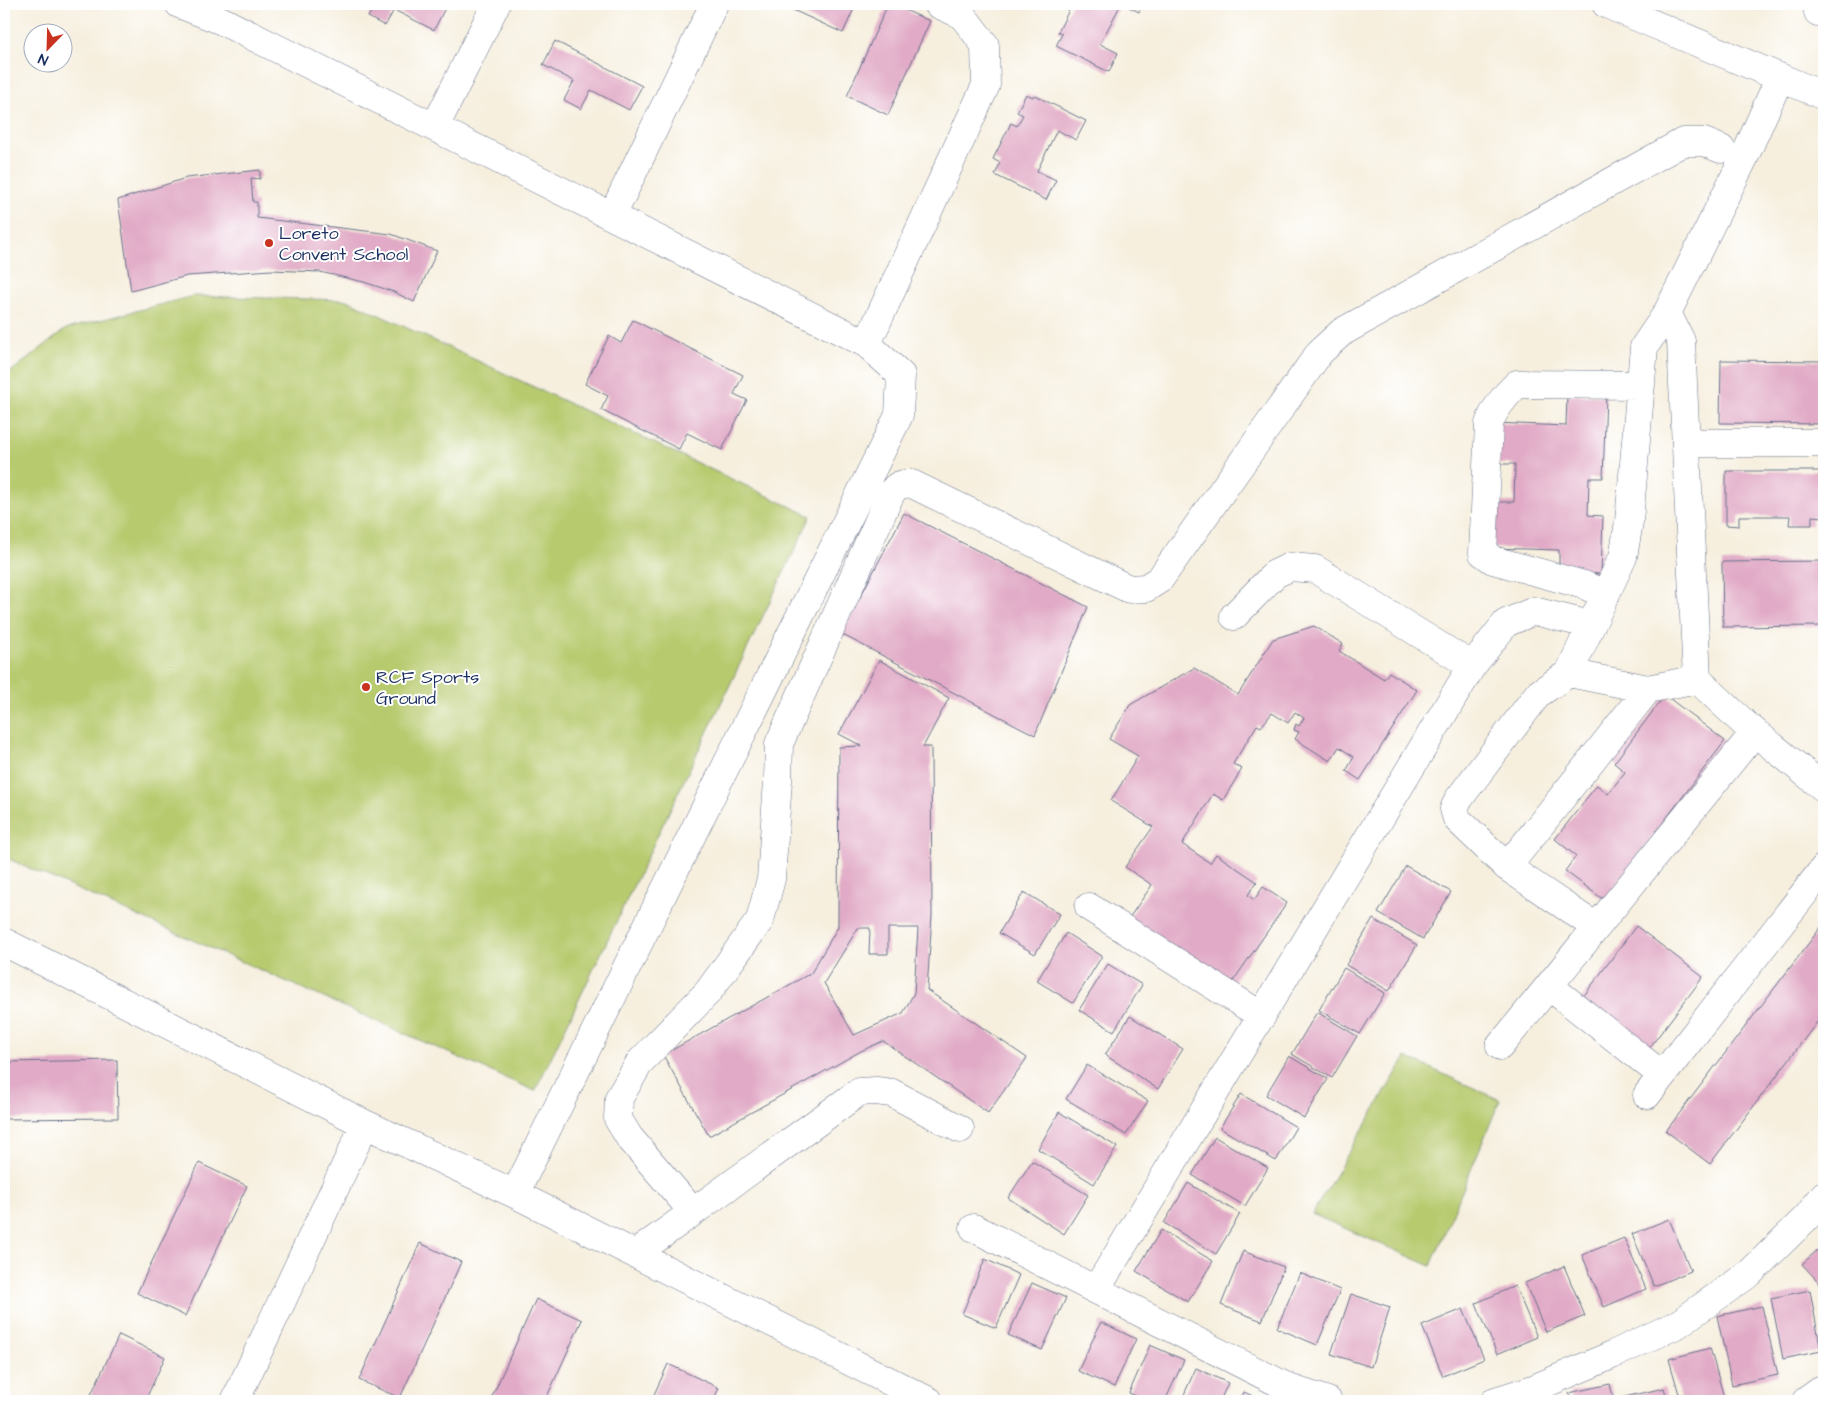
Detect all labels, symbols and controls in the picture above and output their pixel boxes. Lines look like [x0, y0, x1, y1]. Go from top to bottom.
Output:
north arrow [22, 22, 72, 72]
text: N [35, 48, 51, 70]
place label: Loreto Convent School [279, 221, 409, 267]
marker: Loreto Convent School [263, 237, 275, 249]
place label: RCF Sports Ground [376, 665, 479, 711]
marker: RCF Sports Ground [360, 681, 372, 693]

